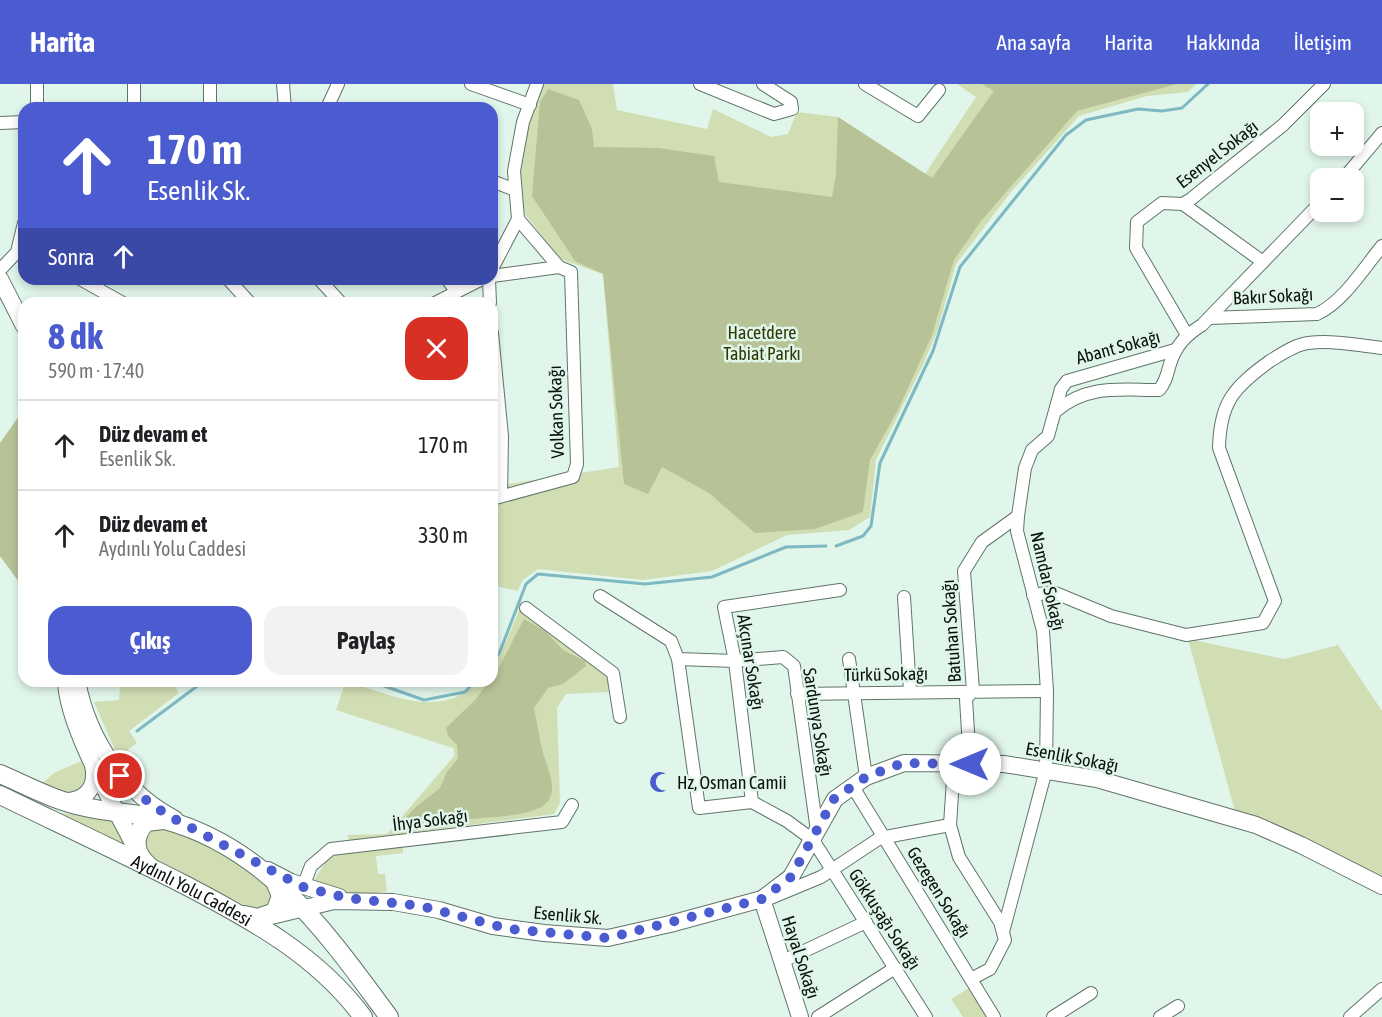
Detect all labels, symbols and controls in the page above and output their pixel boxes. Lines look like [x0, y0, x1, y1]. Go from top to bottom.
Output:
text: Harita [30, 26, 95, 58]
text: Ana sayfa [997, 30, 1071, 54]
text: Harita [1104, 30, 1153, 54]
text: Hakkında [1186, 30, 1261, 54]
text: İletişim [1294, 30, 1352, 54]
map controls [1310, 102, 1364, 222]
button: + [1310, 102, 1364, 156]
street label: Esenyel Sokağı [1172, 116, 1262, 192]
text: 170 m [147, 125, 242, 173]
icon: ahead [48, 126, 126, 204]
button: − [1310, 168, 1364, 222]
text: Esenlik Sk. [147, 175, 250, 206]
icon: ahead [107, 240, 140, 273]
text: Sonra [48, 244, 95, 270]
street label: Bakır Sokağı [1232, 283, 1314, 309]
text: 8 dk [48, 315, 103, 357]
button: close [405, 317, 468, 380]
park label: Hacetdere Tabiat Parkı [723, 322, 801, 364]
street label: Abant Sokağı [1074, 326, 1162, 368]
text: 590 m · 17:40 [48, 359, 144, 382]
street label: Volkan Sokağı [544, 365, 568, 459]
text: Düz devam et [99, 421, 207, 447]
icon: ahead [48, 429, 81, 462]
text: 170 m [418, 432, 468, 458]
text: Esenlik Sk. [99, 447, 176, 470]
text: Düz devam et [99, 511, 207, 537]
icon: ahead [48, 519, 81, 552]
text: 330 m [418, 522, 468, 548]
street label: Namdar Sokağı [1026, 530, 1070, 632]
text: Aydınlı Yolu Caddesi [99, 537, 246, 560]
street label: Batuhan Sokağı [937, 579, 965, 683]
button: Çıkış [48, 606, 252, 675]
button: Paylaş [264, 606, 468, 675]
street label: Akçınar Sokağı [733, 613, 769, 711]
street label: Türkü Sokağı [844, 663, 928, 685]
street label: Sardunya Sokağı [799, 666, 837, 778]
position arrow [938, 732, 1002, 796]
street label: Esenlik Sokağı [1024, 738, 1120, 776]
pin [94, 750, 145, 801]
icon: arrive [103, 759, 136, 792]
mosque icon: Hz, Osman Camii [648, 770, 672, 794]
place label: Hz, Osman Camii [677, 772, 787, 793]
street label: İhya Sokağı [391, 805, 469, 835]
street label: Gezegen Sokağı [903, 843, 975, 941]
street label: Aydınlı Yolu Caddesi [128, 850, 256, 930]
street label: Gökkuşağı Sokağı [845, 865, 925, 973]
street label: Esenlik Sk. [533, 902, 603, 928]
street label: Hayal Sokağı [778, 913, 824, 1001]

